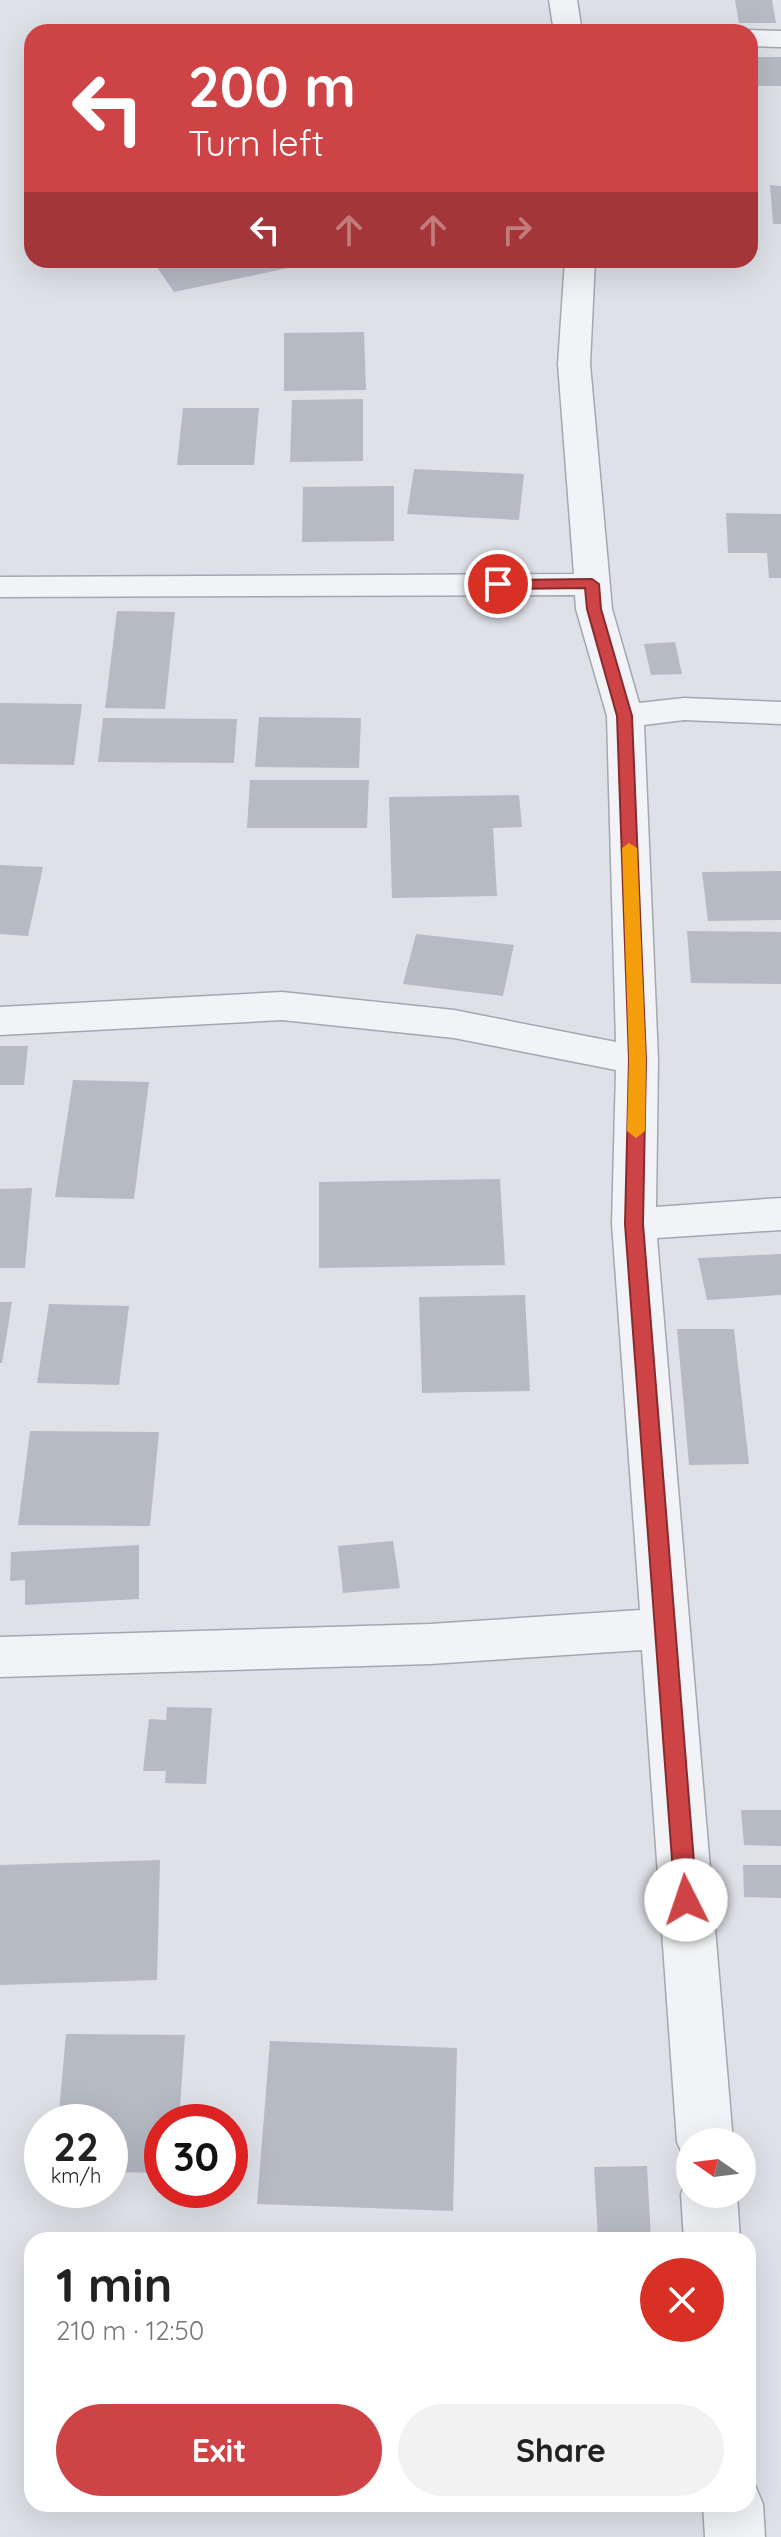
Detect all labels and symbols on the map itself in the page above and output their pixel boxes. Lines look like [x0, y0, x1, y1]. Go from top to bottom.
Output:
pin [464, 550, 532, 618]
position arrow [644, 1858, 728, 1942]
speed limit sign: 30 [144, 2104, 248, 2208]
north arrow [676, 2128, 756, 2208]

